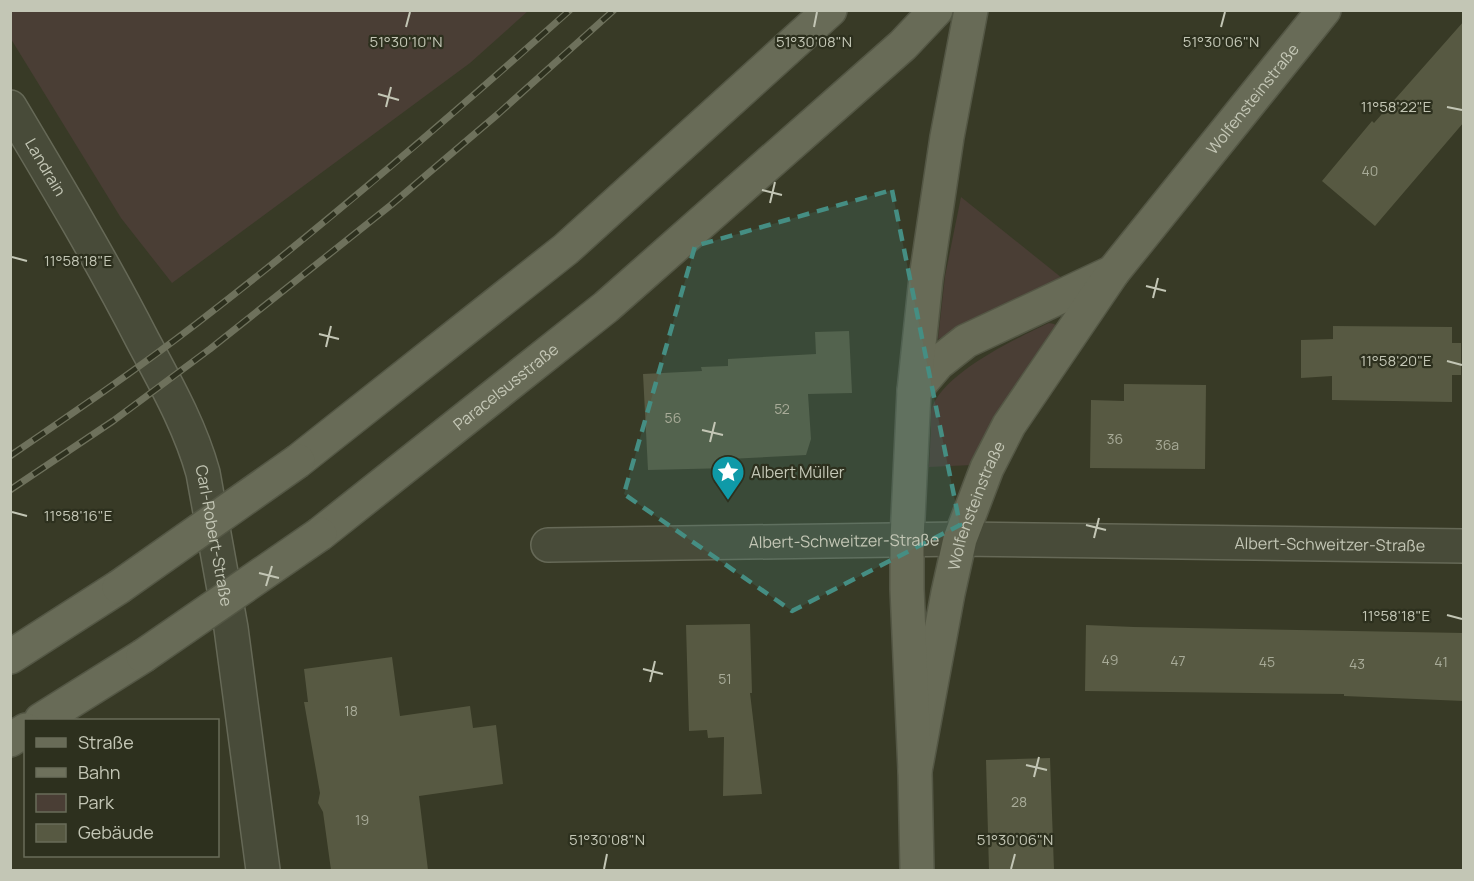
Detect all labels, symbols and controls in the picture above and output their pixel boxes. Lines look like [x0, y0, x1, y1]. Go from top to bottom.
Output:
text: 51°30'10"N [369, 31, 443, 52]
text: 51°30'08"N [776, 31, 852, 52]
text: 51°30'06"N [1183, 31, 1259, 52]
street label: Wolfensteinstraße [1201, 39, 1304, 159]
text: 11°58'22"E [1361, 96, 1431, 117]
street label: Landrain [20, 134, 71, 200]
house number: 40 [1362, 161, 1378, 180]
text: 11°58'18"E [44, 250, 112, 271]
street label: Paracelsusstraße [448, 338, 563, 435]
text: 11°58'20"E [1360, 350, 1432, 371]
house number: 52 [774, 399, 790, 418]
house number: 56 [665, 408, 681, 427]
house number: 36 [1107, 429, 1123, 448]
house number: 36a [1155, 435, 1179, 454]
street label: Wolfensteinstraße [942, 437, 1010, 572]
place icon: Albert Müller [710, 454, 746, 501]
place label: Albert Müller [751, 461, 845, 483]
street label: Carl-Robert-Straße [190, 462, 238, 608]
text: 11°58'16"E [44, 505, 112, 526]
street label: Albert-Schweitzer-Straße [748, 528, 939, 553]
street label: Albert-Schweitzer-Straße [1234, 532, 1425, 556]
text: 11°58'18"E [1362, 605, 1430, 626]
house number: 49 [1102, 650, 1118, 669]
house number: 47 [1170, 651, 1186, 670]
house number: 45 [1259, 652, 1275, 671]
house number: 41 [1434, 652, 1448, 671]
house number: 43 [1349, 654, 1365, 673]
house number: 51 [718, 669, 732, 688]
house number: 18 [344, 701, 358, 720]
legend [24, 719, 219, 857]
text: Straße [78, 730, 134, 754]
text: Bahn [78, 760, 120, 784]
text: Park [78, 790, 115, 814]
house number: 28 [1011, 792, 1027, 811]
house number: 19 [355, 810, 369, 829]
text: Gebäude [78, 820, 154, 844]
text: 51°30'08"N [569, 829, 645, 850]
text: 51°30'06"N [977, 829, 1053, 850]

